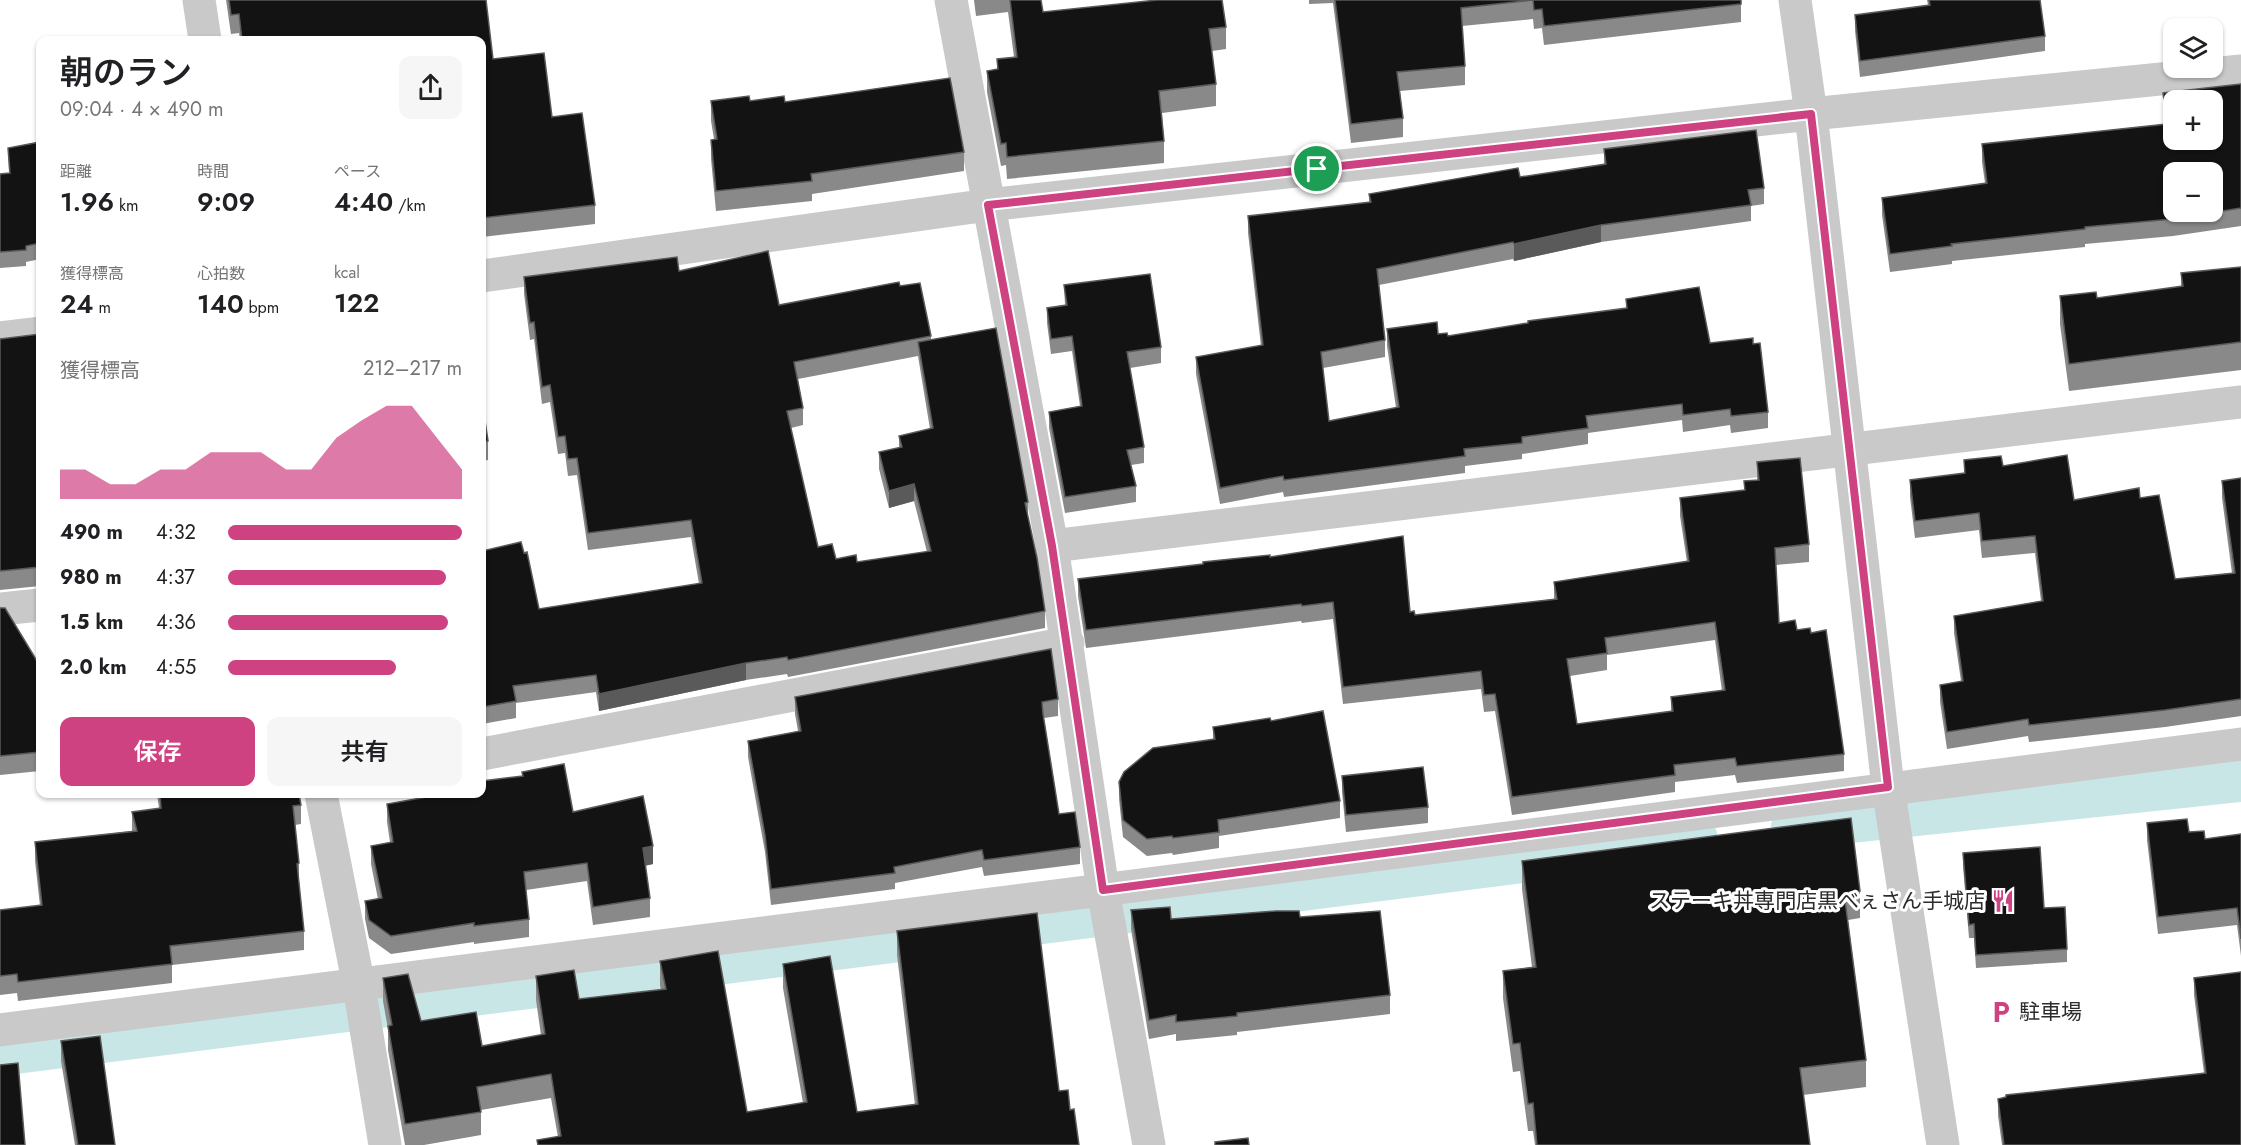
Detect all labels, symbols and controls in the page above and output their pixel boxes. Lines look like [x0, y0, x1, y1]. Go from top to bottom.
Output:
map controls [2163, 18, 2223, 222]
button: layers [2163, 18, 2223, 78]
text: 朝のラン [60, 49, 192, 96]
button: share [399, 56, 462, 119]
button: + [2163, 90, 2223, 150]
text: 09:04 · 4 × 490 m [60, 95, 224, 124]
pin [1291, 143, 1342, 194]
icon: arrive [1300, 152, 1333, 185]
text: 距離 [60, 160, 92, 183]
text: 時間 [197, 160, 229, 183]
text: ペース [334, 160, 381, 183]
button: − [2163, 162, 2223, 222]
text: 1.96 [60, 183, 114, 221]
text: 9:09 [197, 183, 255, 221]
text: 4:40 [334, 183, 393, 221]
text: km [114, 194, 139, 217]
text: /km [393, 194, 426, 217]
text: kcal [334, 261, 360, 284]
text: 獲得標高 [60, 262, 124, 285]
text: 心拍数 [197, 262, 245, 285]
text: 122 [334, 284, 379, 322]
text: 24 [60, 285, 94, 323]
text: 140 [197, 285, 244, 323]
text: m [94, 296, 111, 319]
text: bpm [244, 296, 279, 319]
text: 212–217 m [363, 354, 462, 383]
text: 獲得標高 [60, 356, 140, 385]
text: 490 m [60, 518, 123, 547]
text: 4:32 [156, 518, 196, 547]
text: 980 m [60, 563, 122, 592]
text: 4:37 [156, 563, 195, 592]
text: 1.5 km [60, 608, 123, 637]
text: 4:36 [156, 608, 196, 637]
text: 2.0 km [60, 653, 127, 682]
text: 4:55 [156, 653, 196, 682]
button: 保存 [60, 717, 255, 786]
button: 共有 [267, 717, 462, 786]
place label: ステーキ丼専門店黒べぇさん手城店 [1649, 886, 1985, 916]
restaurant icon: ステーキ丼専門店黒べぇさん手城店 [1990, 888, 2016, 914]
place label: 駐車場 [2019, 997, 2082, 1027]
parking icon: 駐車場 [1988, 999, 2014, 1025]

